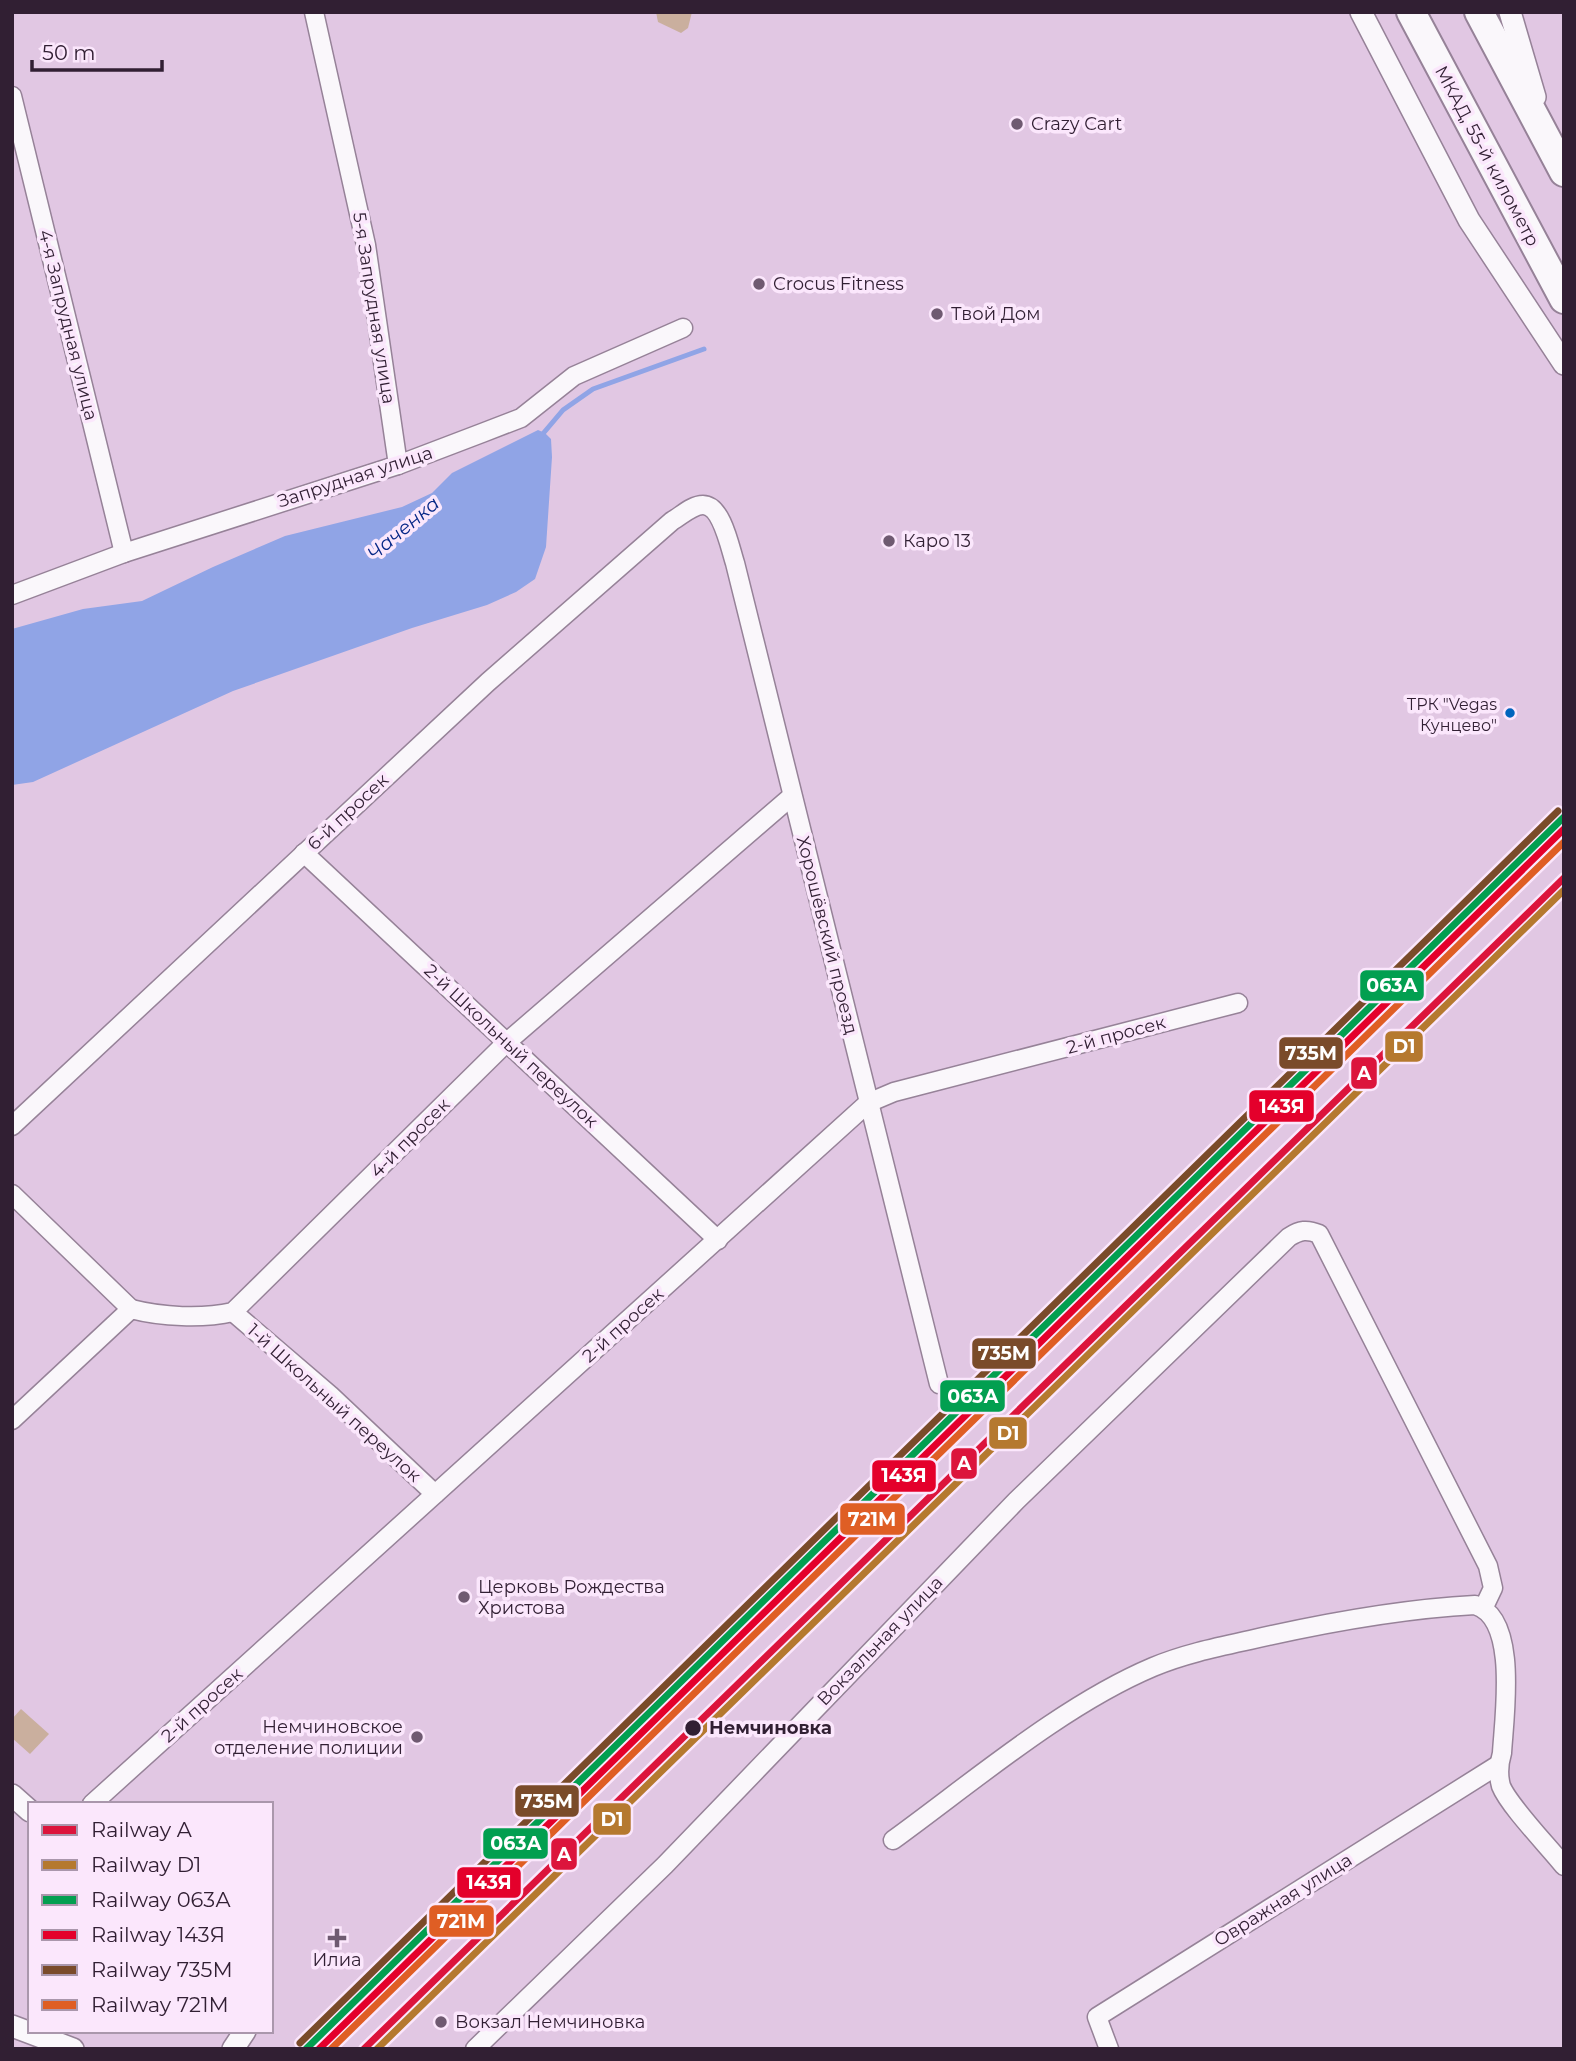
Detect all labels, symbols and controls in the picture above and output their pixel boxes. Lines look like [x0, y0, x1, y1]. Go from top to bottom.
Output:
scale bar [32, 28, 161, 72]
text: 50 m [42, 40, 96, 65]
street label: МКАД, 55-й километр [1430, 62, 1544, 250]
place label: Crazy Cart [1031, 113, 1122, 135]
marker: Crazy Cart [1009, 116, 1025, 132]
street label: 5-я Запрудная улица [348, 210, 400, 406]
street label: 4-я Запрудная улица [34, 227, 102, 423]
place label: Crocus Fitness [773, 273, 904, 295]
marker: Crocus Fitness [751, 276, 767, 292]
place label: Твой Дом [951, 303, 1041, 325]
marker: Твой Дом [929, 306, 945, 322]
street label: Запрудная улица [275, 442, 435, 512]
water label: Чаченка [363, 492, 444, 565]
place label: Каро 13 [903, 530, 971, 552]
marker: Каро 13 [881, 533, 897, 549]
place label: ТРК "Vegas Кунцево" [1407, 695, 1497, 735]
marker: ТРК "Vegas Кунцево" [1503, 706, 1517, 720]
street label: 6-й просек [303, 769, 393, 855]
street label: Хорошёвский проезд [792, 834, 862, 1037]
street label: 2-й Школьный переулок [420, 960, 603, 1133]
line badge: 063А [1359, 969, 1425, 1002]
text: 063А [1366, 974, 1419, 997]
street label: 2-й просек [1064, 1011, 1168, 1059]
line badge: D1 [1384, 1030, 1424, 1063]
text: D1 [1393, 1035, 1415, 1058]
line badge: 735М [1278, 1036, 1344, 1070]
text: 735М [1285, 1042, 1337, 1065]
line badge: A [1350, 1056, 1378, 1090]
text: A [1356, 1062, 1372, 1085]
line badge: 143Я [1248, 1089, 1315, 1123]
street label: 4-й просек [366, 1093, 455, 1182]
text: 143Я [1259, 1095, 1305, 1118]
street label: 2-й просек [578, 1282, 668, 1367]
street label: 1-й Школьный переулок [243, 1319, 426, 1487]
line badge: 735М [971, 1337, 1037, 1370]
text: 735М [978, 1342, 1030, 1365]
line badge: 063А [939, 1379, 1006, 1413]
text: 063А [947, 1385, 1000, 1408]
line badge: D1 [988, 1416, 1028, 1450]
text: D1 [997, 1422, 1019, 1445]
line badge: A [950, 1447, 978, 1480]
text: A [956, 1452, 972, 1475]
line badge: 143Я [871, 1459, 937, 1493]
text: 143Я [881, 1464, 927, 1487]
line badge: 721М [839, 1502, 906, 1536]
text: 721М [848, 1508, 896, 1531]
street label: Вокзальная улица [813, 1572, 947, 1710]
place label: Церковь Рождества Христова [478, 1576, 665, 1619]
marker: Церковь Рождества Христова [456, 1589, 472, 1605]
street label: 2-й просек [157, 1662, 247, 1747]
place label: Немчиновское отделение полиции [214, 1716, 403, 1759]
place label: Немчиновка [709, 1717, 832, 1739]
marker: Немчиновка [683, 1718, 703, 1738]
marker: Немчиновское отделение полиции [409, 1729, 425, 1745]
line badge: 735М [514, 1784, 580, 1818]
text: 735М [521, 1790, 573, 1813]
legend [28, 1802, 273, 2033]
line badge: D1 [592, 1802, 632, 1836]
text: D1 [601, 1808, 623, 1831]
text: Railway A [91, 1817, 193, 1842]
line badge: 063А [482, 1827, 549, 1860]
text: 063А [490, 1832, 543, 1855]
line badge: A [550, 1837, 578, 1871]
text: A [556, 1843, 572, 1866]
street label: Овражная улица [1210, 1849, 1356, 1951]
text: Railway D1 [91, 1852, 201, 1877]
line badge: 143Я [456, 1866, 522, 1899]
text: 143Я [466, 1871, 512, 1894]
text: Railway 063А [91, 1887, 231, 1912]
line badge: 721М [428, 1904, 495, 1938]
text: 721М [437, 1910, 485, 1933]
text: Railway 143Я [91, 1922, 225, 1947]
marker: Илиа [329, 1930, 345, 1946]
place label: Илиа [312, 1949, 362, 1971]
text: Railway 735М [91, 1957, 233, 1982]
text: Railway 721М [91, 1992, 229, 2017]
place label: Вокзал Немчиновка [455, 2011, 645, 2033]
marker: Вокзал Немчиновка [433, 2014, 449, 2030]

